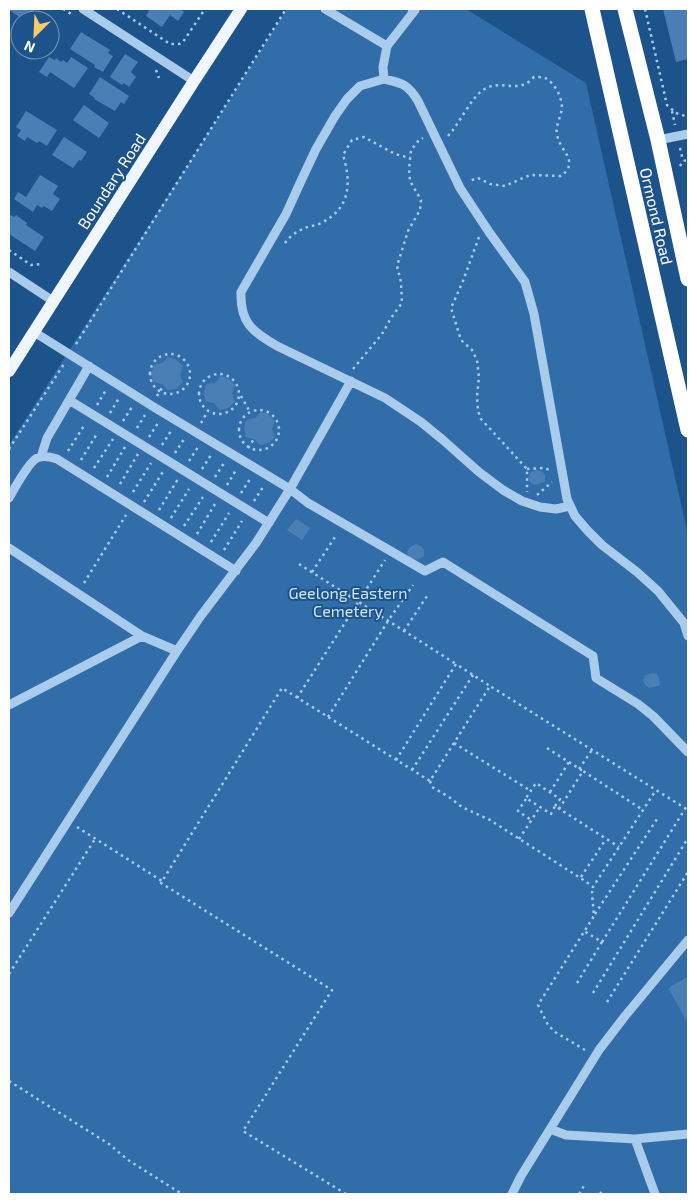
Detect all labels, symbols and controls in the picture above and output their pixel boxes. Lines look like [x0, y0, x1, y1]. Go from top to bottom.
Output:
north arrow [10, 10, 60, 60]
text: N [21, 38, 38, 57]
street label: Boundary Road [73, 130, 149, 232]
street label: Ormond Road [637, 166, 677, 266]
park label: Geelong Eastern Cemetery [288, 583, 408, 620]

